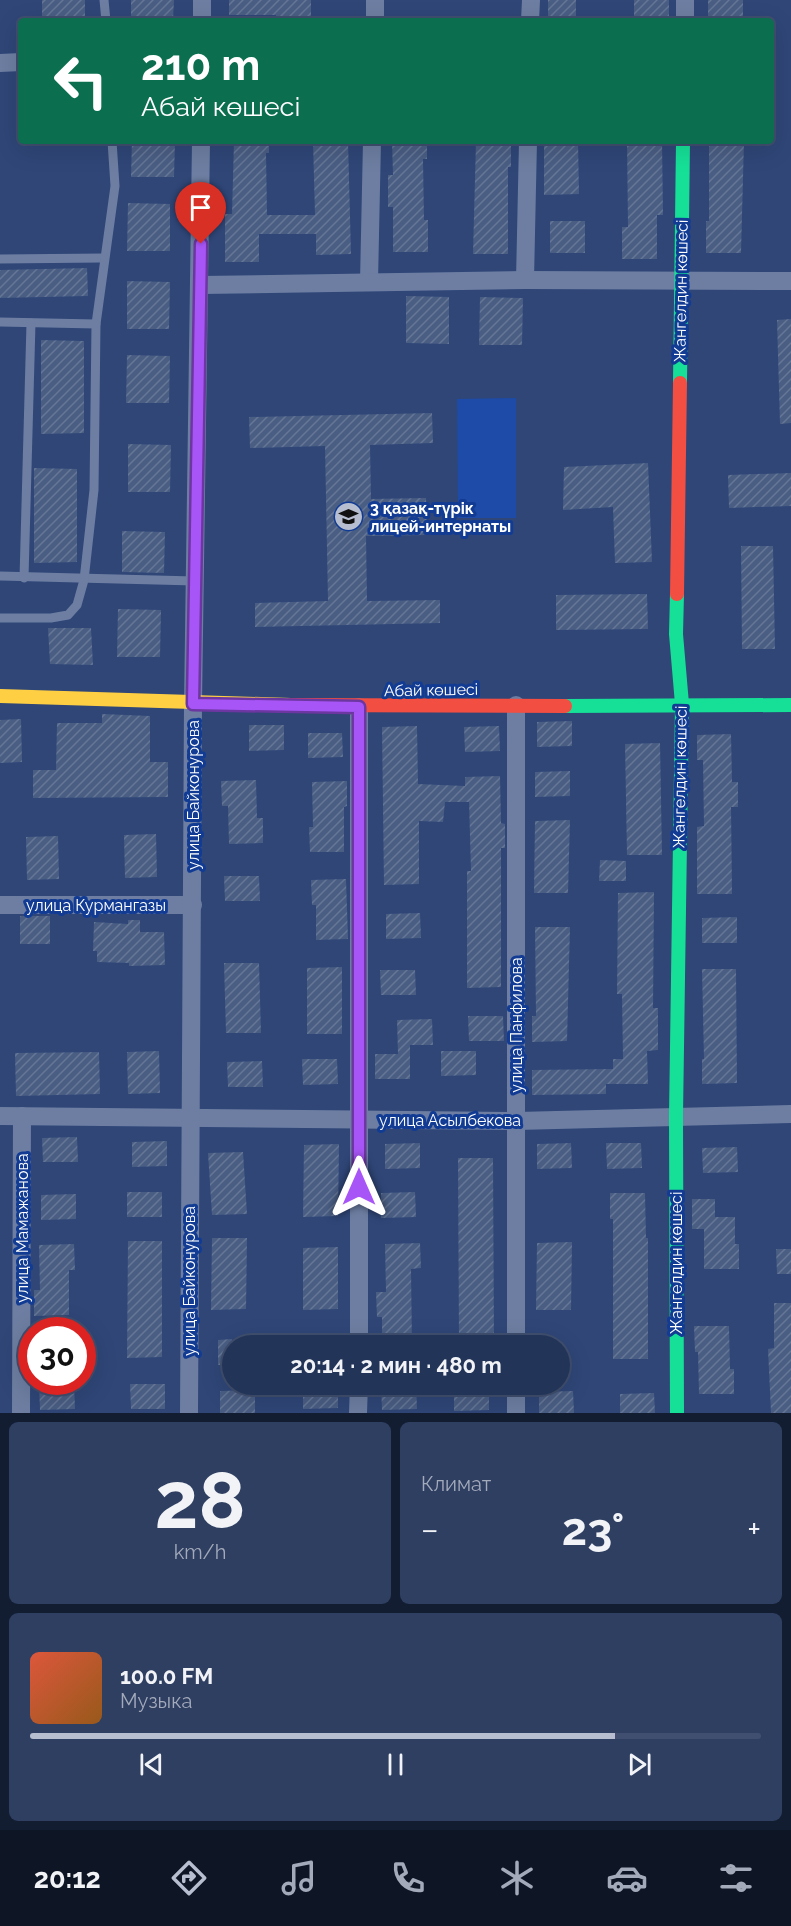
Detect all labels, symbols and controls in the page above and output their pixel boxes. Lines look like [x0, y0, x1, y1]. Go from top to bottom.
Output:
text: 210 m [141, 41, 260, 90]
icon: left [42, 42, 120, 120]
text: Абай көшесі [141, 91, 300, 122]
pin [175, 182, 226, 244]
icon: arrive [184, 191, 217, 224]
street label: Жангелдин көшесі [670, 219, 692, 363]
place label: 3 қазақ-түрік лицей-интернаты [370, 499, 511, 536]
school or university icon: 3 қазақ-түрік лицей-интернаты [333, 501, 365, 533]
street label: Абай көшесі [384, 680, 478, 700]
street label: Жангелдин көшесі [669, 705, 691, 849]
street label: улица Байконурова [184, 720, 203, 870]
street label: улица Курмангазы [26, 896, 166, 915]
street label: улица Панфилова [507, 957, 526, 1093]
street label: улица Асылбекова [379, 1111, 521, 1130]
street label: улица Мамажанова [13, 1153, 32, 1303]
position arrow [327, 1155, 391, 1219]
street label: Жангелдин көшесі [667, 1192, 686, 1334]
street label: улица Байконурова [180, 1206, 199, 1356]
speed limit sign: 30 [18, 1317, 96, 1395]
text: 20:14 · 2 мин · 480 m [290, 1352, 502, 1378]
text: 28 [154, 1455, 246, 1546]
text: Климат [421, 1472, 491, 1496]
text: 23° [562, 1503, 624, 1556]
text: − [421, 1510, 439, 1549]
text: + [747, 1510, 761, 1549]
text: km/h [174, 1540, 226, 1564]
text: 100.0 FM [120, 1663, 213, 1689]
text: Музыка [120, 1689, 192, 1713]
icon: previous [135, 1748, 168, 1781]
icon: pause [379, 1748, 412, 1781]
icon: next [623, 1748, 656, 1781]
icon: directions [168, 1857, 210, 1899]
icon: music [278, 1857, 320, 1899]
icon: phone [387, 1857, 429, 1899]
icon: climate [496, 1857, 538, 1899]
icon: car [606, 1857, 648, 1899]
icon: filters [715, 1857, 757, 1899]
text: 20:12 [34, 1863, 101, 1894]

